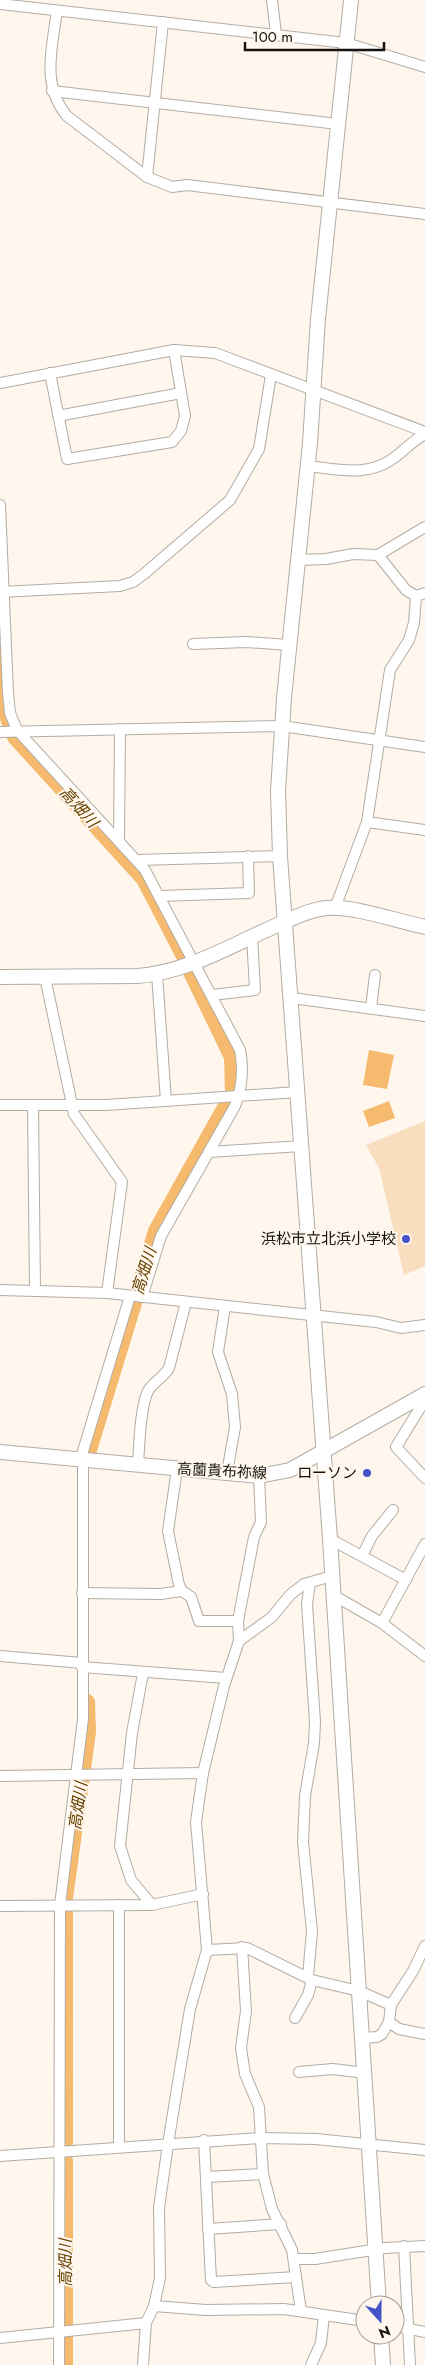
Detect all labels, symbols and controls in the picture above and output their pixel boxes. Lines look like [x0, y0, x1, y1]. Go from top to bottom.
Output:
scale bar [245, 20, 384, 52]
text: 100 m [252, 26, 293, 48]
water label: 高畑川 [54, 781, 105, 834]
place label: 浜松市立北浜小学校 [261, 1228, 396, 1250]
marker: 浜松市立北浜小学校 [400, 1233, 412, 1245]
water label: 高畑川 [126, 1243, 163, 1297]
street label: 高薗貴布祢線 [176, 1458, 268, 1484]
place label: ローソン [297, 1462, 357, 1484]
marker: ローソン [361, 1467, 373, 1479]
water label: 高畑川 [63, 1779, 93, 1831]
water label: 高畑川 [54, 2237, 77, 2287]
north arrow [355, 2295, 405, 2345]
text: N [376, 2321, 393, 2343]

